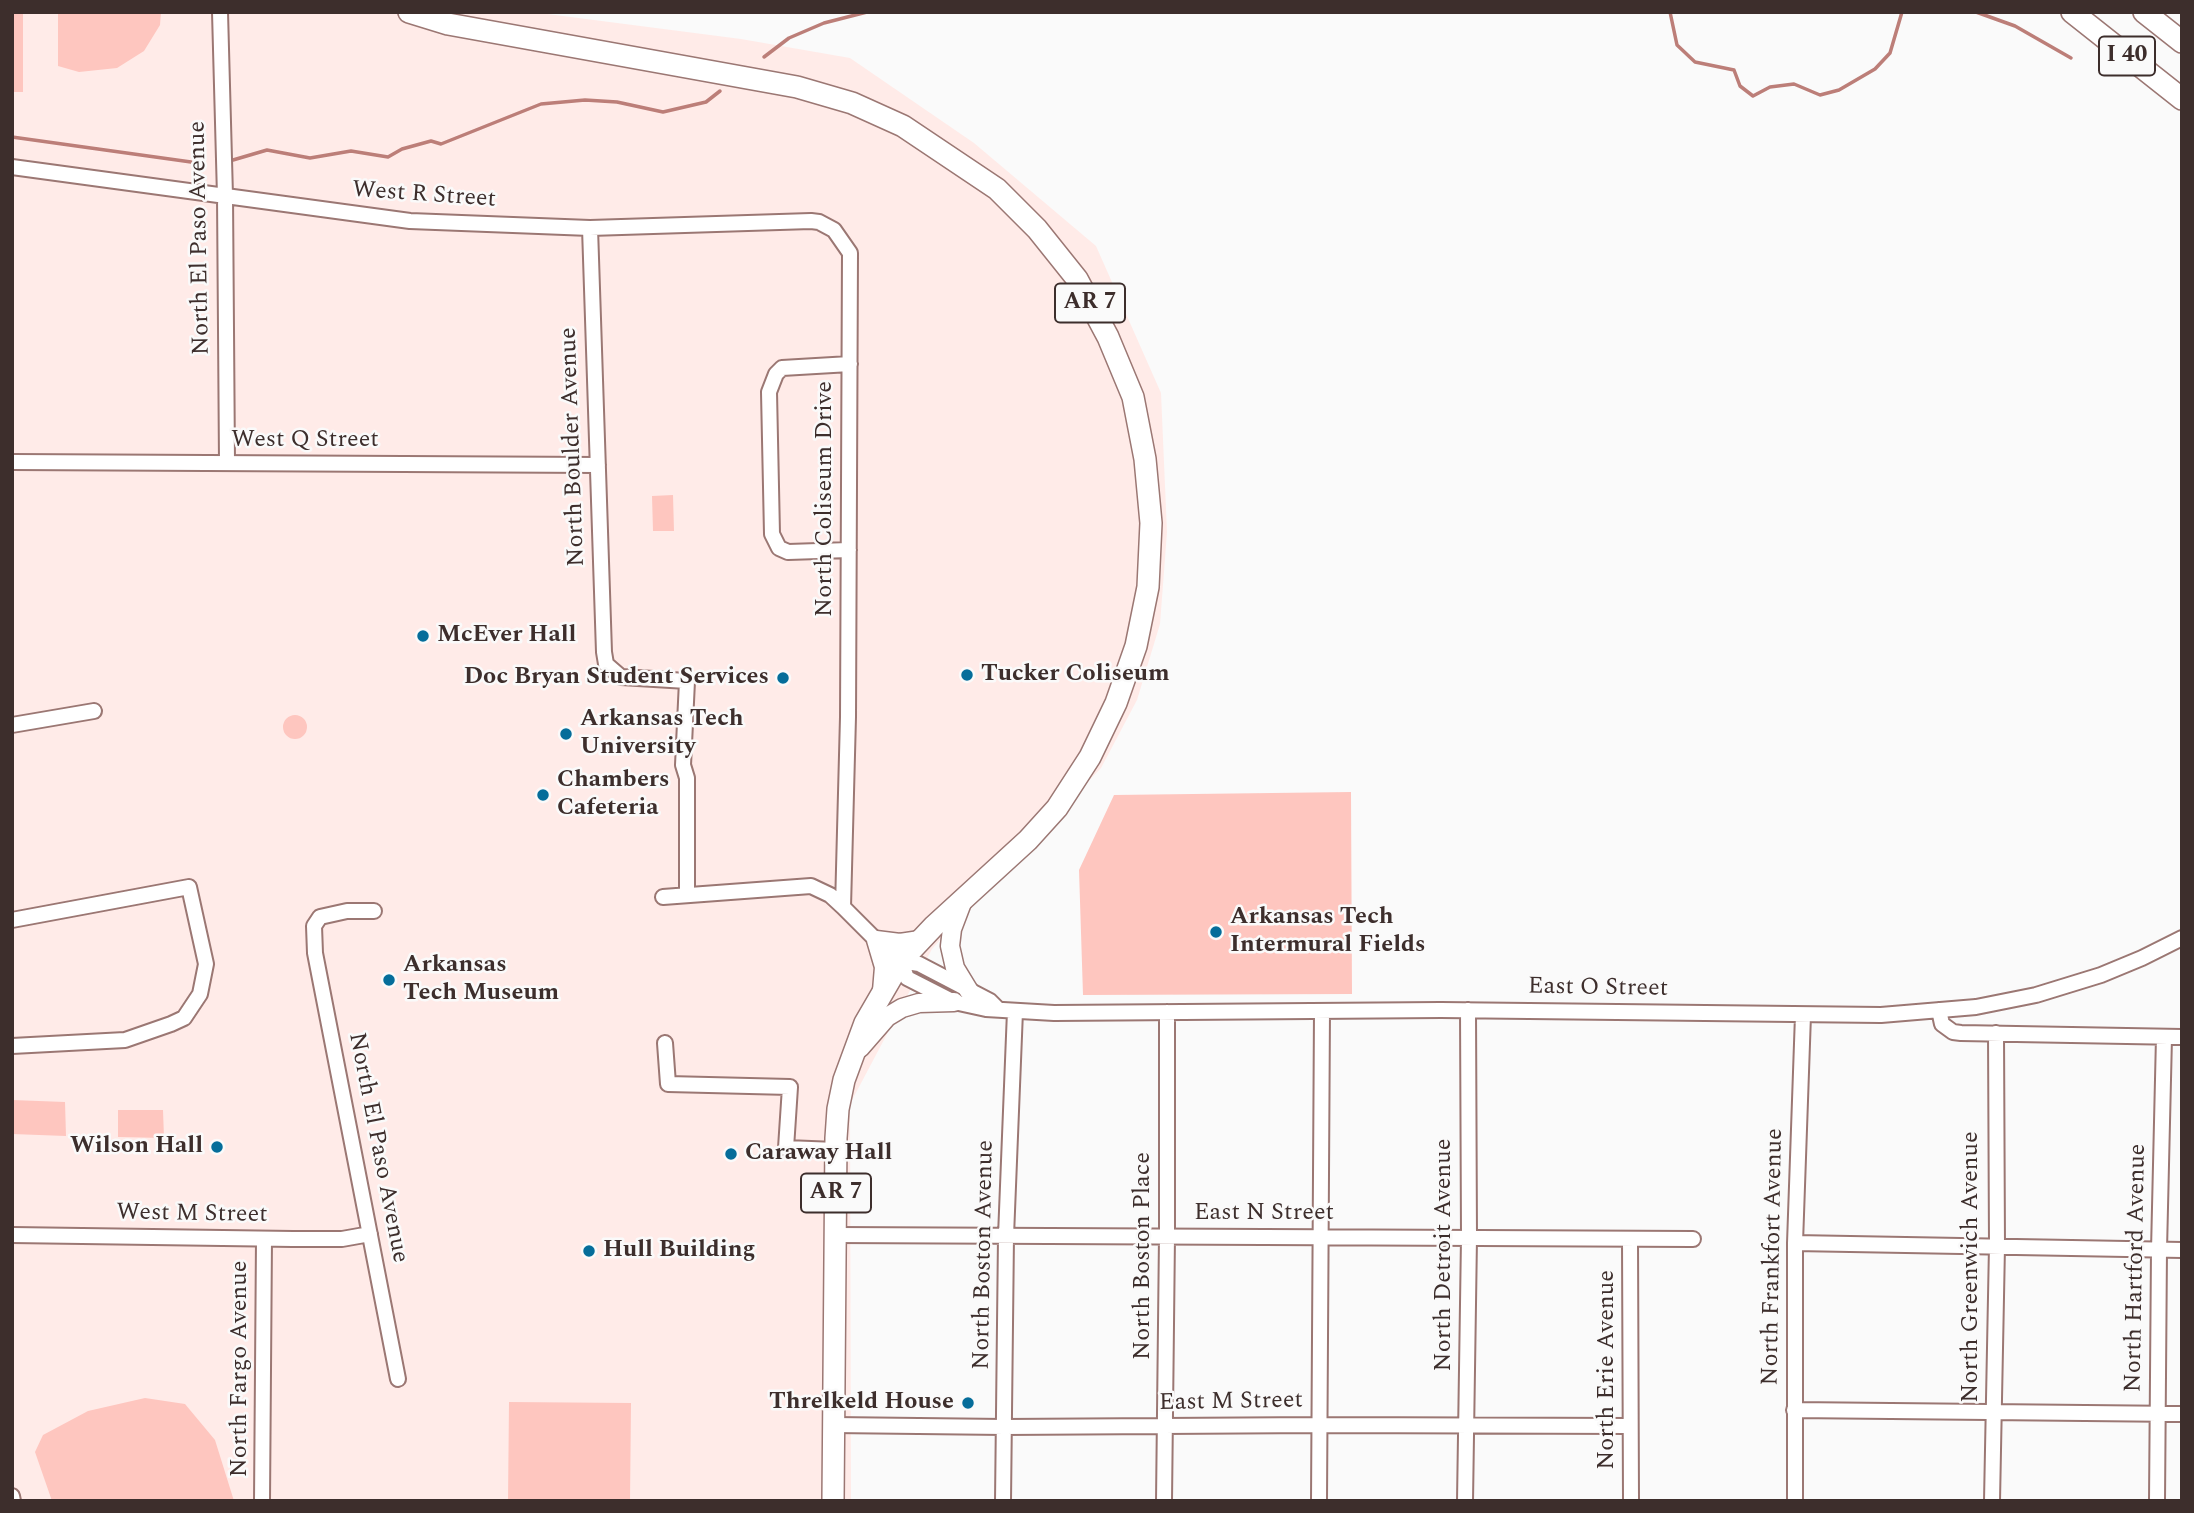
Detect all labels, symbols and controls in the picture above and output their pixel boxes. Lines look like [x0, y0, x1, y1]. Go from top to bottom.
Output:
road number: I 40 [2099, 36, 2155, 76]
street label: North El Paso Avenue [185, 121, 217, 355]
street label: West R Street [351, 177, 497, 215]
road number: AR 7 [1055, 284, 1125, 322]
street label: North Boulder Avenue [555, 327, 593, 567]
street label: North Coliseum Drive [812, 381, 840, 617]
street label: West Q Street [231, 427, 379, 455]
place label: McEver Hall [437, 622, 576, 650]
marker: McEver Hall [415, 628, 431, 644]
place label: Tucker Coliseum [981, 661, 1170, 689]
place label: Doc Bryan Student Services [464, 664, 769, 692]
marker: Tucker Coliseum [959, 667, 975, 683]
marker: Doc Bryan Student Services [775, 670, 791, 686]
place label: Arkansas Tech University [580, 706, 744, 762]
marker: Arkansas Tech University [558, 726, 574, 742]
place label: Chambers Cafeteria [557, 767, 669, 823]
marker: Chambers Cafeteria [535, 787, 551, 803]
place label: Arkansas Tech Intermural Fields [1230, 904, 1425, 960]
marker: Arkansas Tech Intermural Fields [1208, 924, 1224, 940]
place label: Arkansas Tech Museum [403, 952, 559, 1008]
marker: Arkansas Tech Museum [381, 972, 397, 988]
street label: East O Street [1528, 973, 1668, 1005]
street label: North El Paso Avenue [341, 1030, 413, 1266]
street label: North Frankfort Avenue [1757, 1128, 1791, 1386]
street label: North Greenwich Avenue [1958, 1131, 1986, 1403]
place label: Wilson Hall [70, 1133, 203, 1161]
marker: Wilson Hall [209, 1139, 225, 1155]
street label: North Detroit Avenue [1431, 1139, 1459, 1371]
place label: Caraway Hall [745, 1140, 892, 1168]
street label: North Boston Avenue [969, 1140, 1001, 1370]
street label: North Hartford Avenue [2120, 1143, 2154, 1393]
marker: Caraway Hall [723, 1146, 739, 1162]
street label: North Boston Place [1130, 1152, 1158, 1360]
road number: AR 7 [801, 1174, 871, 1212]
street label: West M Street [116, 1199, 268, 1231]
street label: East N Street [1194, 1200, 1334, 1228]
place label: Hull Building [603, 1237, 756, 1265]
marker: Hull Building [581, 1243, 597, 1259]
street label: North Fargo Avenue [227, 1261, 255, 1477]
street label: North Erie Avenue [1594, 1270, 1622, 1470]
street label: East M Street [1159, 1387, 1303, 1419]
place label: Threlkeld House [769, 1389, 954, 1417]
marker: Threlkeld House [960, 1395, 976, 1411]

